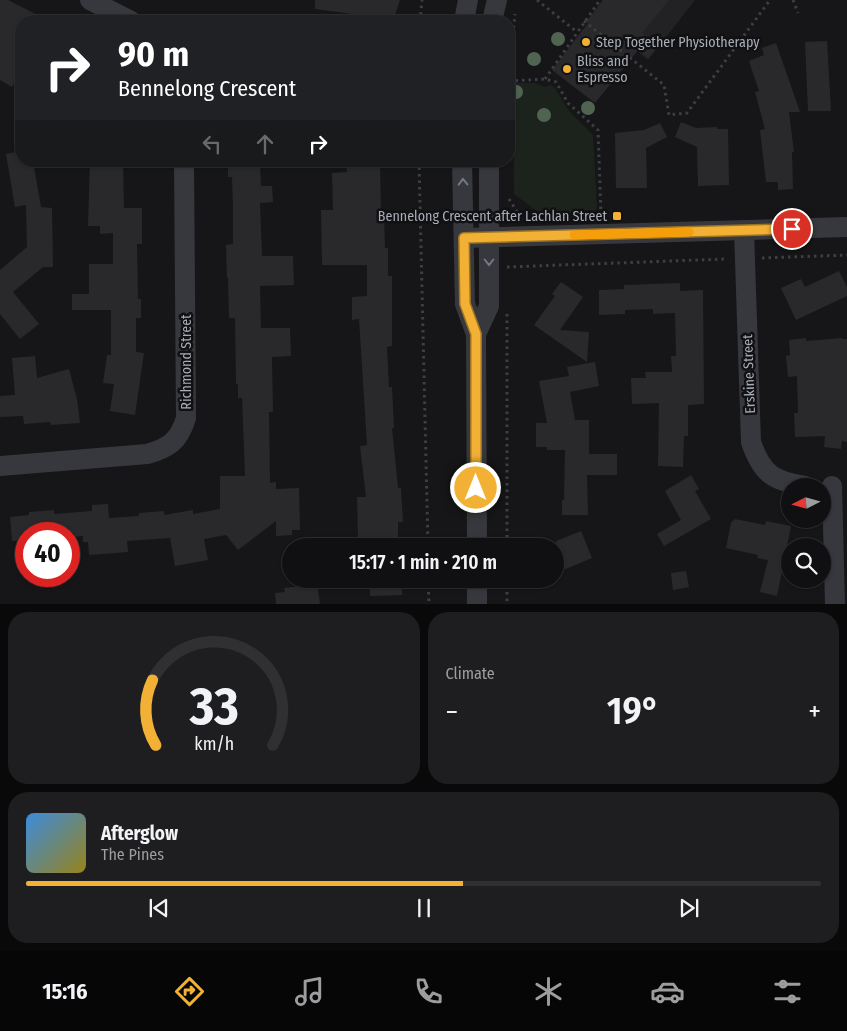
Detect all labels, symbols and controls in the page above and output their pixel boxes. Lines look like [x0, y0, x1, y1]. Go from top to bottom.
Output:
text: 90 m [118, 33, 189, 75]
place label: Step Together Physiotherapy [596, 34, 760, 51]
icon: right [35, 35, 100, 100]
marker: Step Together Physiotherapy [580, 36, 592, 48]
place label: Bliss and Espresso [577, 53, 629, 86]
marker: Bliss and Espresso [561, 63, 573, 75]
text: Bennelong Crescent [118, 75, 296, 102]
icon: left [198, 130, 226, 158]
icon: ahead [251, 130, 279, 158]
icon: right [304, 130, 332, 158]
one-way arrow [458, 177, 468, 185]
place label: Bennelong Crescent after Lachlan Street [378, 208, 607, 225]
pin [771, 208, 813, 250]
marker: Bennelong Crescent after Lachlan Street [611, 210, 623, 222]
icon: arrive [778, 215, 806, 243]
one-way arrow [484, 259, 495, 267]
street label: Richmond Street [178, 314, 195, 410]
street label: Erskine Street [739, 334, 759, 414]
position arrow [449, 461, 501, 513]
north arrow [781, 478, 831, 528]
map controls [781, 478, 831, 588]
speed limit sign: 40 [15, 522, 80, 587]
button: search [781, 538, 831, 588]
text: 15:17 · 1 min · 210 m [349, 551, 497, 574]
text: Climate [446, 664, 495, 683]
text: 33 [188, 675, 238, 738]
text: 19° [607, 688, 660, 734]
text: − [446, 695, 458, 728]
text: + [808, 695, 821, 728]
text: km/h [194, 733, 234, 755]
text: Afterglow [101, 822, 178, 845]
text: The Pines [101, 845, 164, 864]
icon: previous [145, 894, 173, 922]
icon: pause [410, 894, 438, 922]
icon: next [675, 894, 703, 922]
icon: directions [172, 974, 207, 1009]
icon: music [292, 974, 327, 1009]
icon: phone [411, 974, 446, 1009]
icon: climate [531, 974, 566, 1009]
icon: car [650, 974, 685, 1009]
icon: filters [770, 974, 805, 1009]
text: 15:16 [42, 978, 87, 1005]

